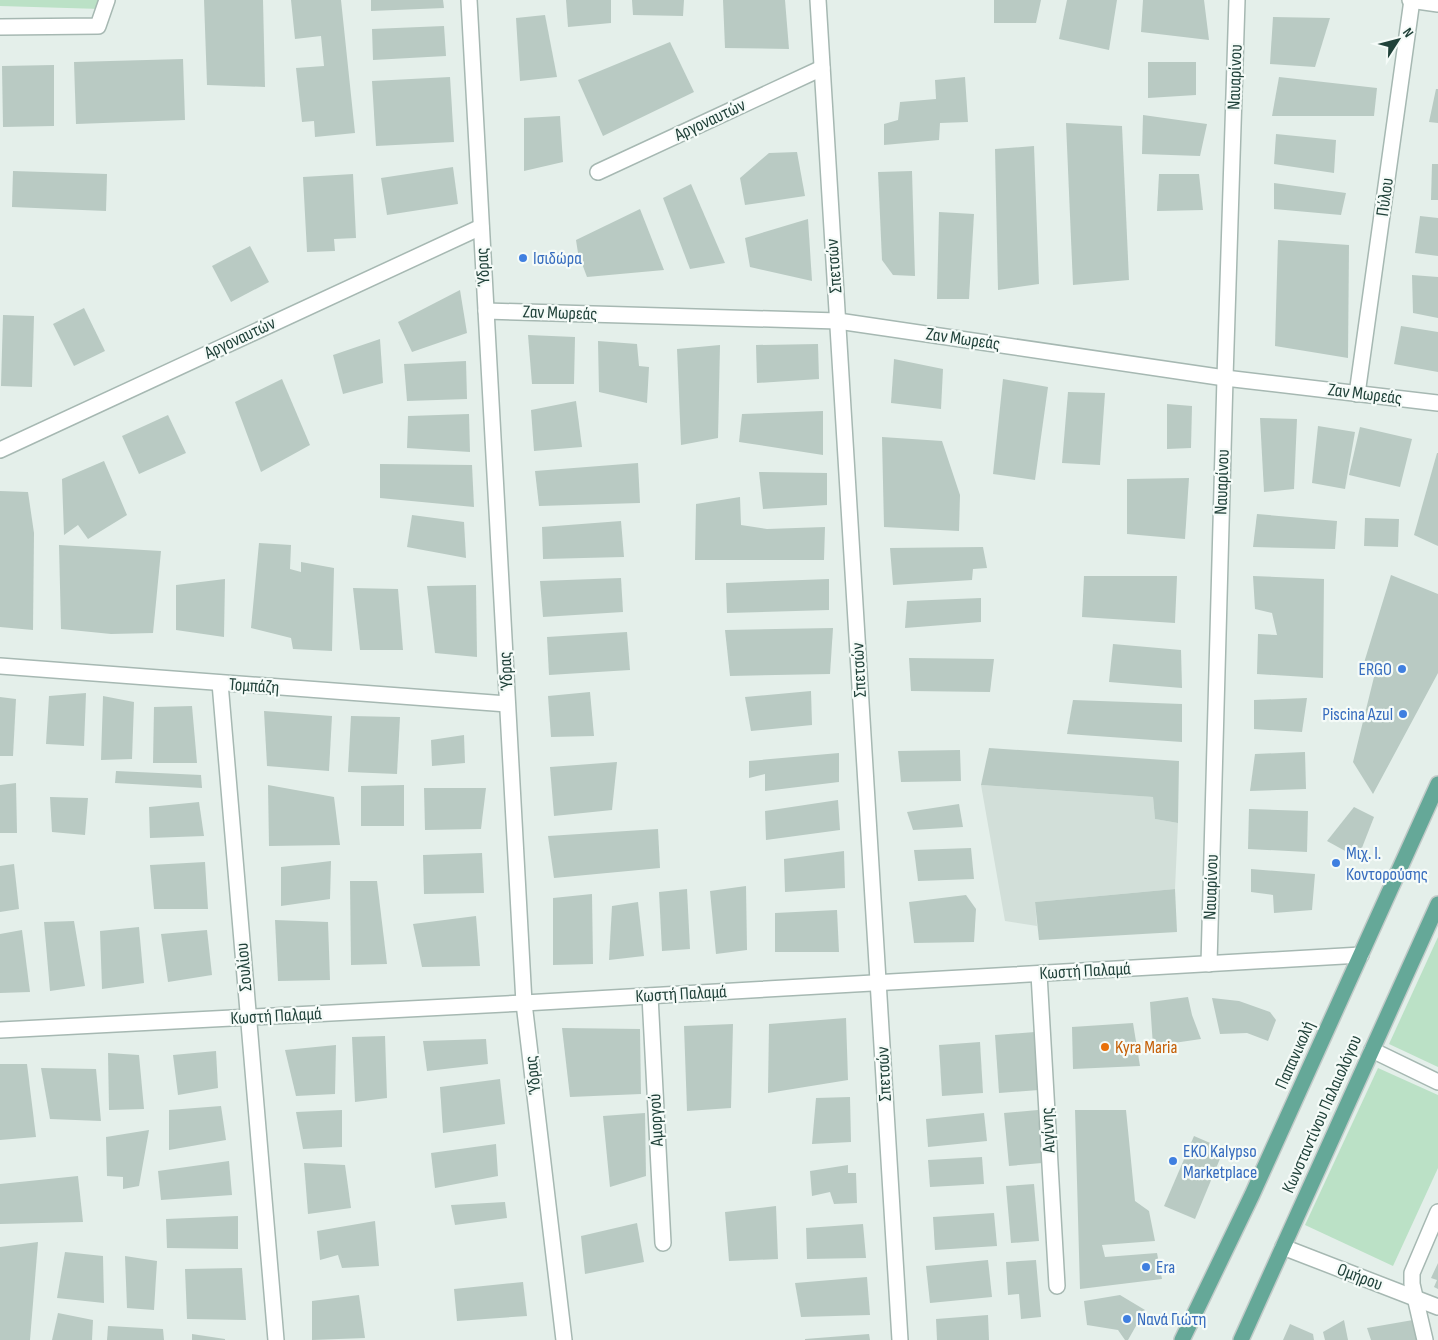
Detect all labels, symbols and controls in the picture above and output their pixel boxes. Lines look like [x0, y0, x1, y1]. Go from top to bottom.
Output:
north arrow [1373, 15, 1423, 65]
text: N [1399, 25, 1417, 41]
street label: Ναυαρίνου [1223, 44, 1247, 110]
street label: Αργοναυτών [670, 94, 749, 146]
street label: Πύλου [1372, 176, 1398, 218]
street label: Σπετσών [822, 238, 846, 294]
street label: Ύδρας [472, 247, 495, 288]
place label: Ισιδώρα [533, 248, 582, 269]
marker: Ισιδώρα [517, 252, 529, 264]
street label: Ζαν Μωρεάς [522, 301, 598, 325]
street label: Αργοναυτών [200, 312, 279, 364]
street label: Ζαν Μωρεάς [925, 323, 1001, 355]
street label: Ζαν Μωρεάς [1327, 379, 1403, 409]
street label: Ναυαρίνου [1210, 449, 1234, 515]
street label: Σπετσών [847, 642, 871, 698]
street label: Ύδρας [495, 651, 518, 692]
place label: ERGO [1359, 659, 1392, 680]
marker: ERGO [1396, 663, 1408, 675]
street label: Τομπάζη [228, 674, 280, 698]
place label: Piscina Azul [1322, 704, 1393, 725]
marker: Piscina Azul [1397, 708, 1409, 720]
place label: Μιχ. Ι. Κοντορούσης [1346, 843, 1428, 885]
street label: Ναυαρίνου [1199, 854, 1223, 920]
marker: Μιχ. Ι. Κοντορούσης [1330, 857, 1342, 869]
street label: Σουλίου [231, 942, 257, 992]
street label: Κωστή Παλαμά [1039, 958, 1132, 984]
street label: Κωστή Παλαμά [635, 981, 728, 1007]
street label: Κωστή Παλαμά [230, 1003, 323, 1029]
street label: Παπανικολή [1271, 1018, 1319, 1092]
street label: Κωνσταντίνου Παλαιολόγου [1278, 1032, 1366, 1196]
place label: Kyra Maria [1115, 1037, 1177, 1058]
marker: Kyra Maria [1099, 1041, 1111, 1053]
street label: Σπετσών [872, 1046, 896, 1102]
street label: Ύδρας [520, 1055, 546, 1096]
street label: Αμοργού [644, 1093, 668, 1148]
street label: Αιγίνης [1036, 1107, 1060, 1154]
place label: EKO Kalypso Marketplace [1183, 1141, 1257, 1183]
marker: EKO Kalypso Marketplace [1167, 1155, 1179, 1167]
place label: Era [1156, 1257, 1175, 1278]
street label: Ομήρου [1334, 1259, 1386, 1295]
marker: Era [1140, 1261, 1152, 1273]
place label: Νανά Γιώτη [1137, 1309, 1206, 1330]
marker: Νανά Γιώτη [1121, 1313, 1133, 1325]

